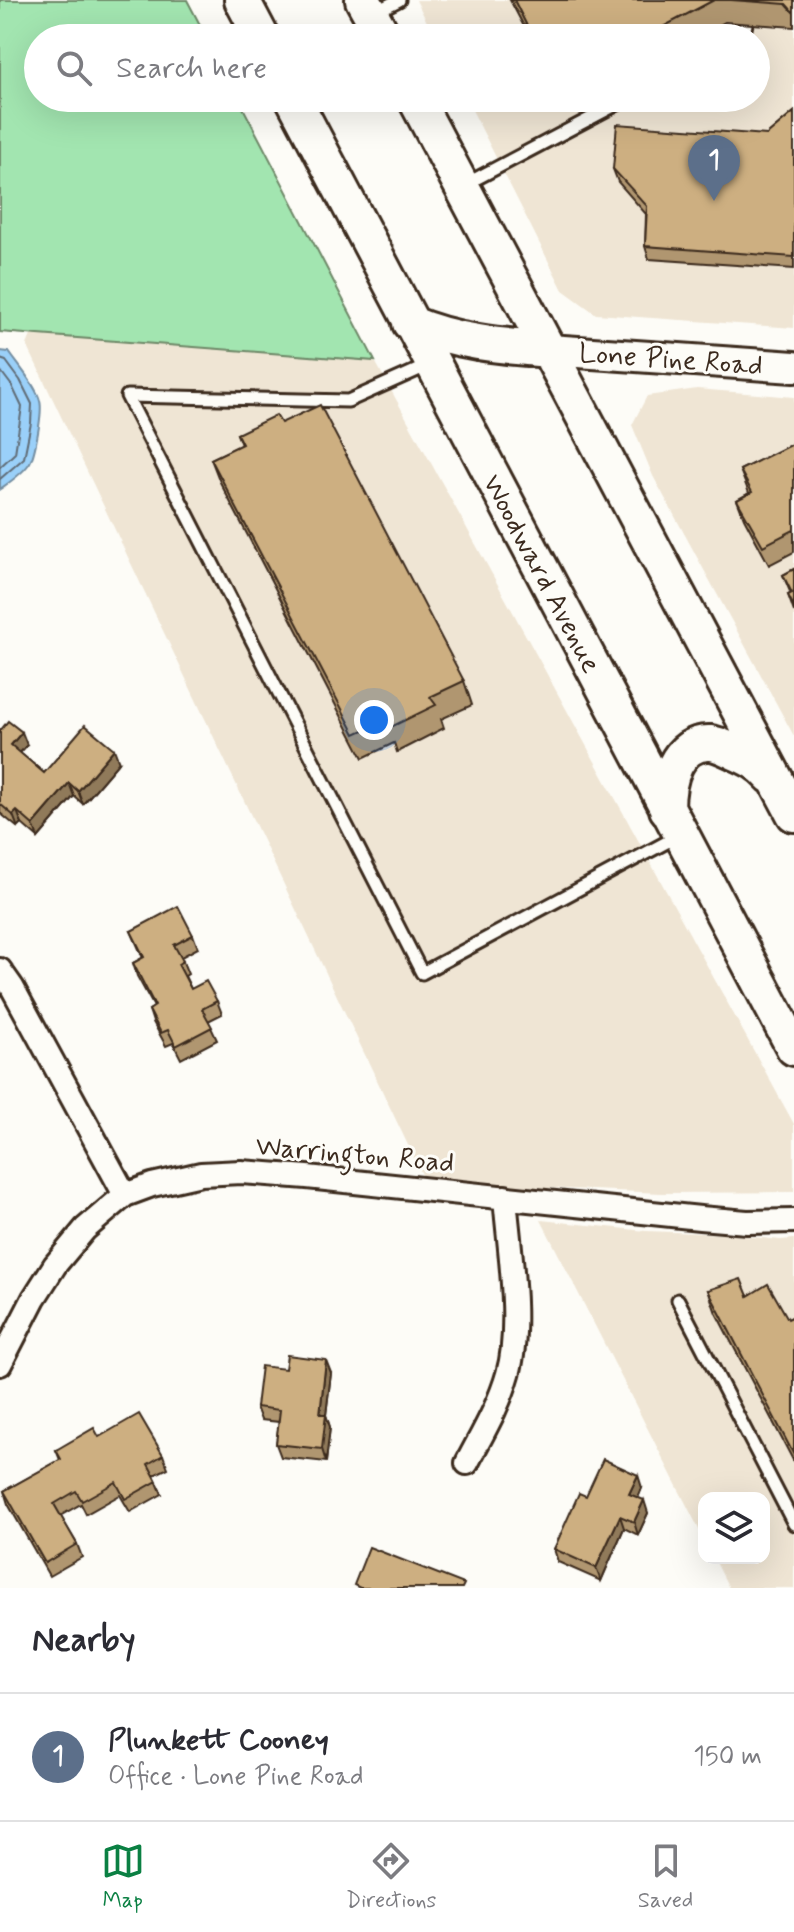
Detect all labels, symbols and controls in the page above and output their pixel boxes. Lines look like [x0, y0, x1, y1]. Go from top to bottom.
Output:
search box [24, 24, 770, 112]
icon: search [52, 46, 96, 90]
text: Search here [116, 49, 267, 88]
pin: 1 [688, 135, 740, 201]
street label: Lone Pine Road [578, 336, 764, 385]
street label: Woodward Avenue [473, 468, 609, 680]
your location [354, 700, 394, 740]
street label: Warrington Road [254, 1128, 456, 1186]
map controls [698, 1492, 770, 1564]
button: layers [698, 1492, 770, 1564]
text: Nearby [32, 1618, 136, 1663]
text: Plunkett Cooney [108, 1721, 329, 1760]
text: 1 [52, 1740, 64, 1774]
text: 150 m [693, 1740, 762, 1774]
text: Office · Lone Pine Road [108, 1760, 364, 1794]
tab: Map [101, 1839, 145, 1915]
tab: Directions [346, 1839, 436, 1915]
tab: Saved [638, 1839, 693, 1915]

